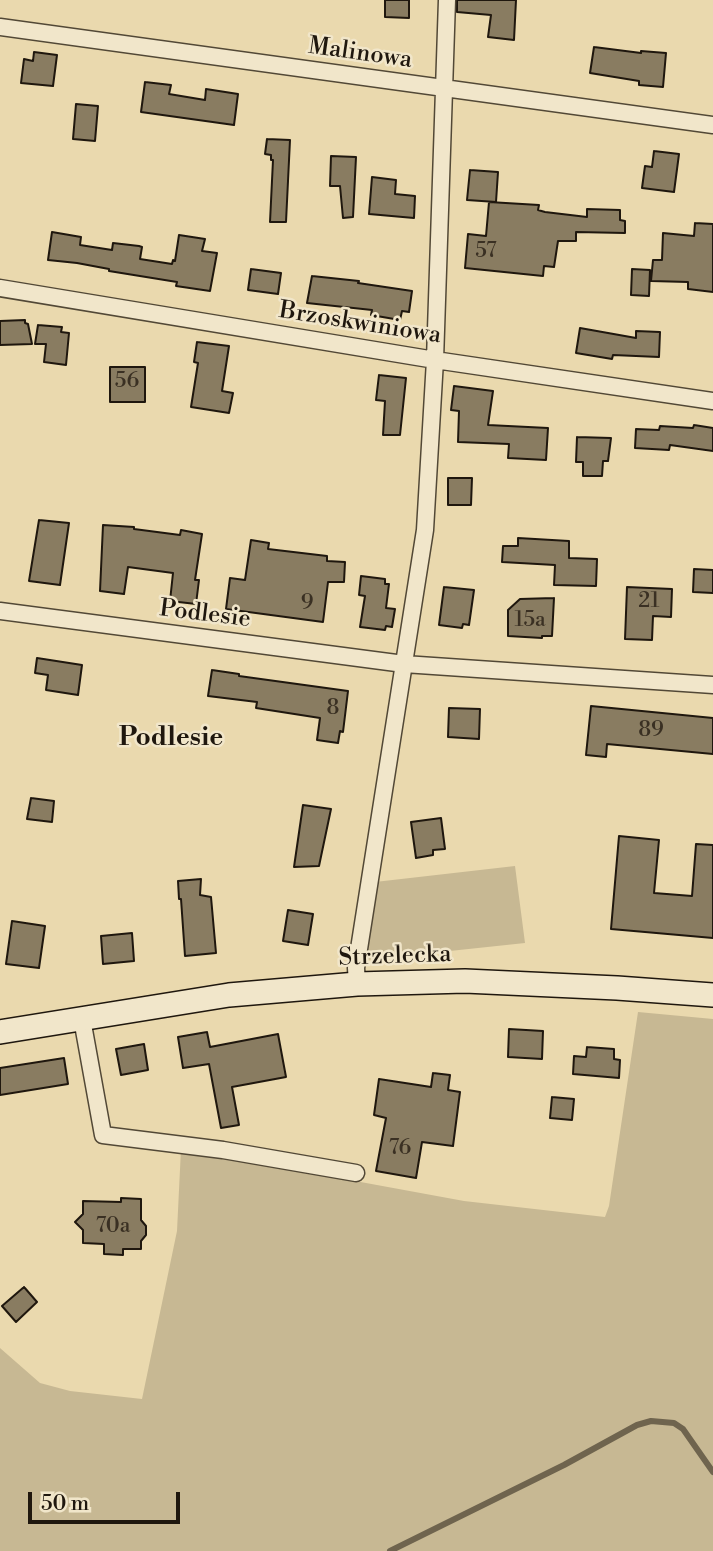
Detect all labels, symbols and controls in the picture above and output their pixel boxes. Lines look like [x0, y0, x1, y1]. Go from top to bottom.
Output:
street label: Malinowa [306, 32, 414, 76]
house number: 57 [475, 239, 497, 265]
street label: Brzoskwiniowa [277, 297, 443, 351]
house number: 56 [115, 369, 139, 395]
house number: 21 [638, 589, 660, 615]
house number: 9 [301, 591, 313, 617]
street label: Podlesie [158, 595, 252, 635]
house number: 15a [514, 608, 546, 634]
house number: 8 [327, 696, 339, 722]
house number: 89 [638, 718, 664, 744]
district label: Podlesie [119, 723, 223, 755]
street label: Strzelecka [338, 941, 452, 973]
house number: 76 [389, 1136, 411, 1162]
house number: 70a [96, 1214, 130, 1240]
scale bar [32, 1478, 184, 1522]
text: 50 m [41, 1491, 89, 1517]

